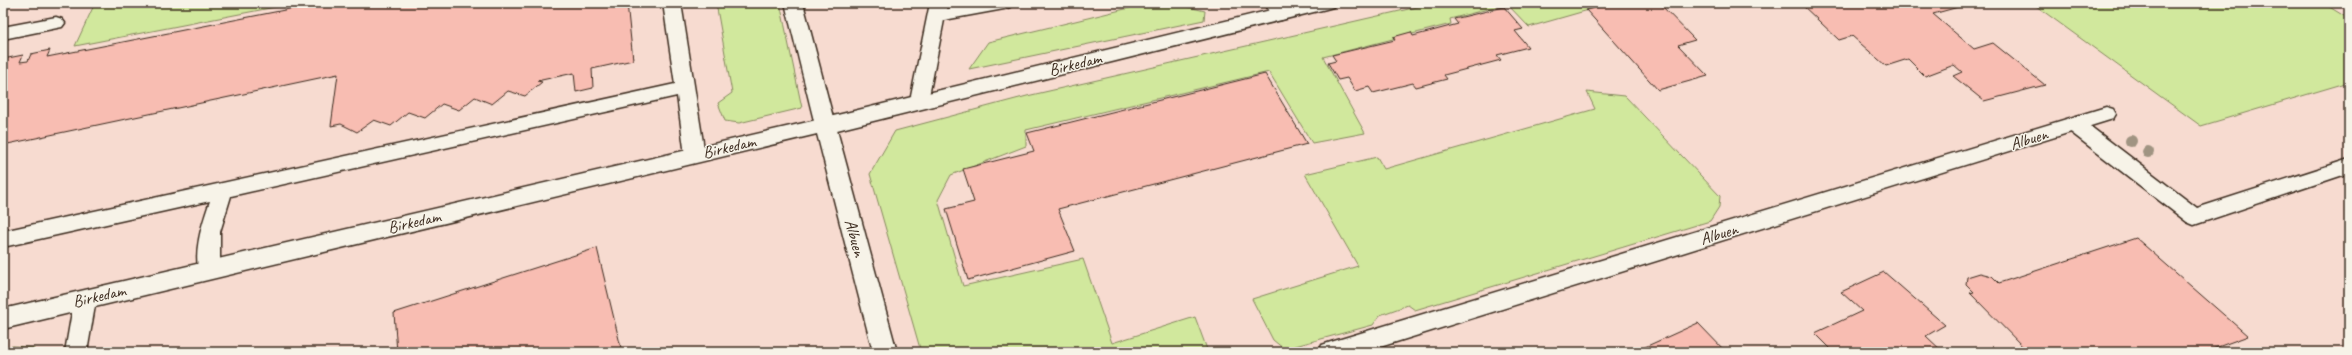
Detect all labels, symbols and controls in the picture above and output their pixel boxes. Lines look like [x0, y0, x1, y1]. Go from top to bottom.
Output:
street label: Birkedam [1047, 47, 1105, 81]
street label: Albuen [2008, 123, 2052, 155]
street label: Birkedam [701, 130, 759, 163]
street label: Birkedam [386, 205, 444, 238]
street label: Albuen [840, 217, 870, 260]
street label: Albuen [1698, 218, 1742, 250]
street label: Birkedam [71, 279, 129, 312]

